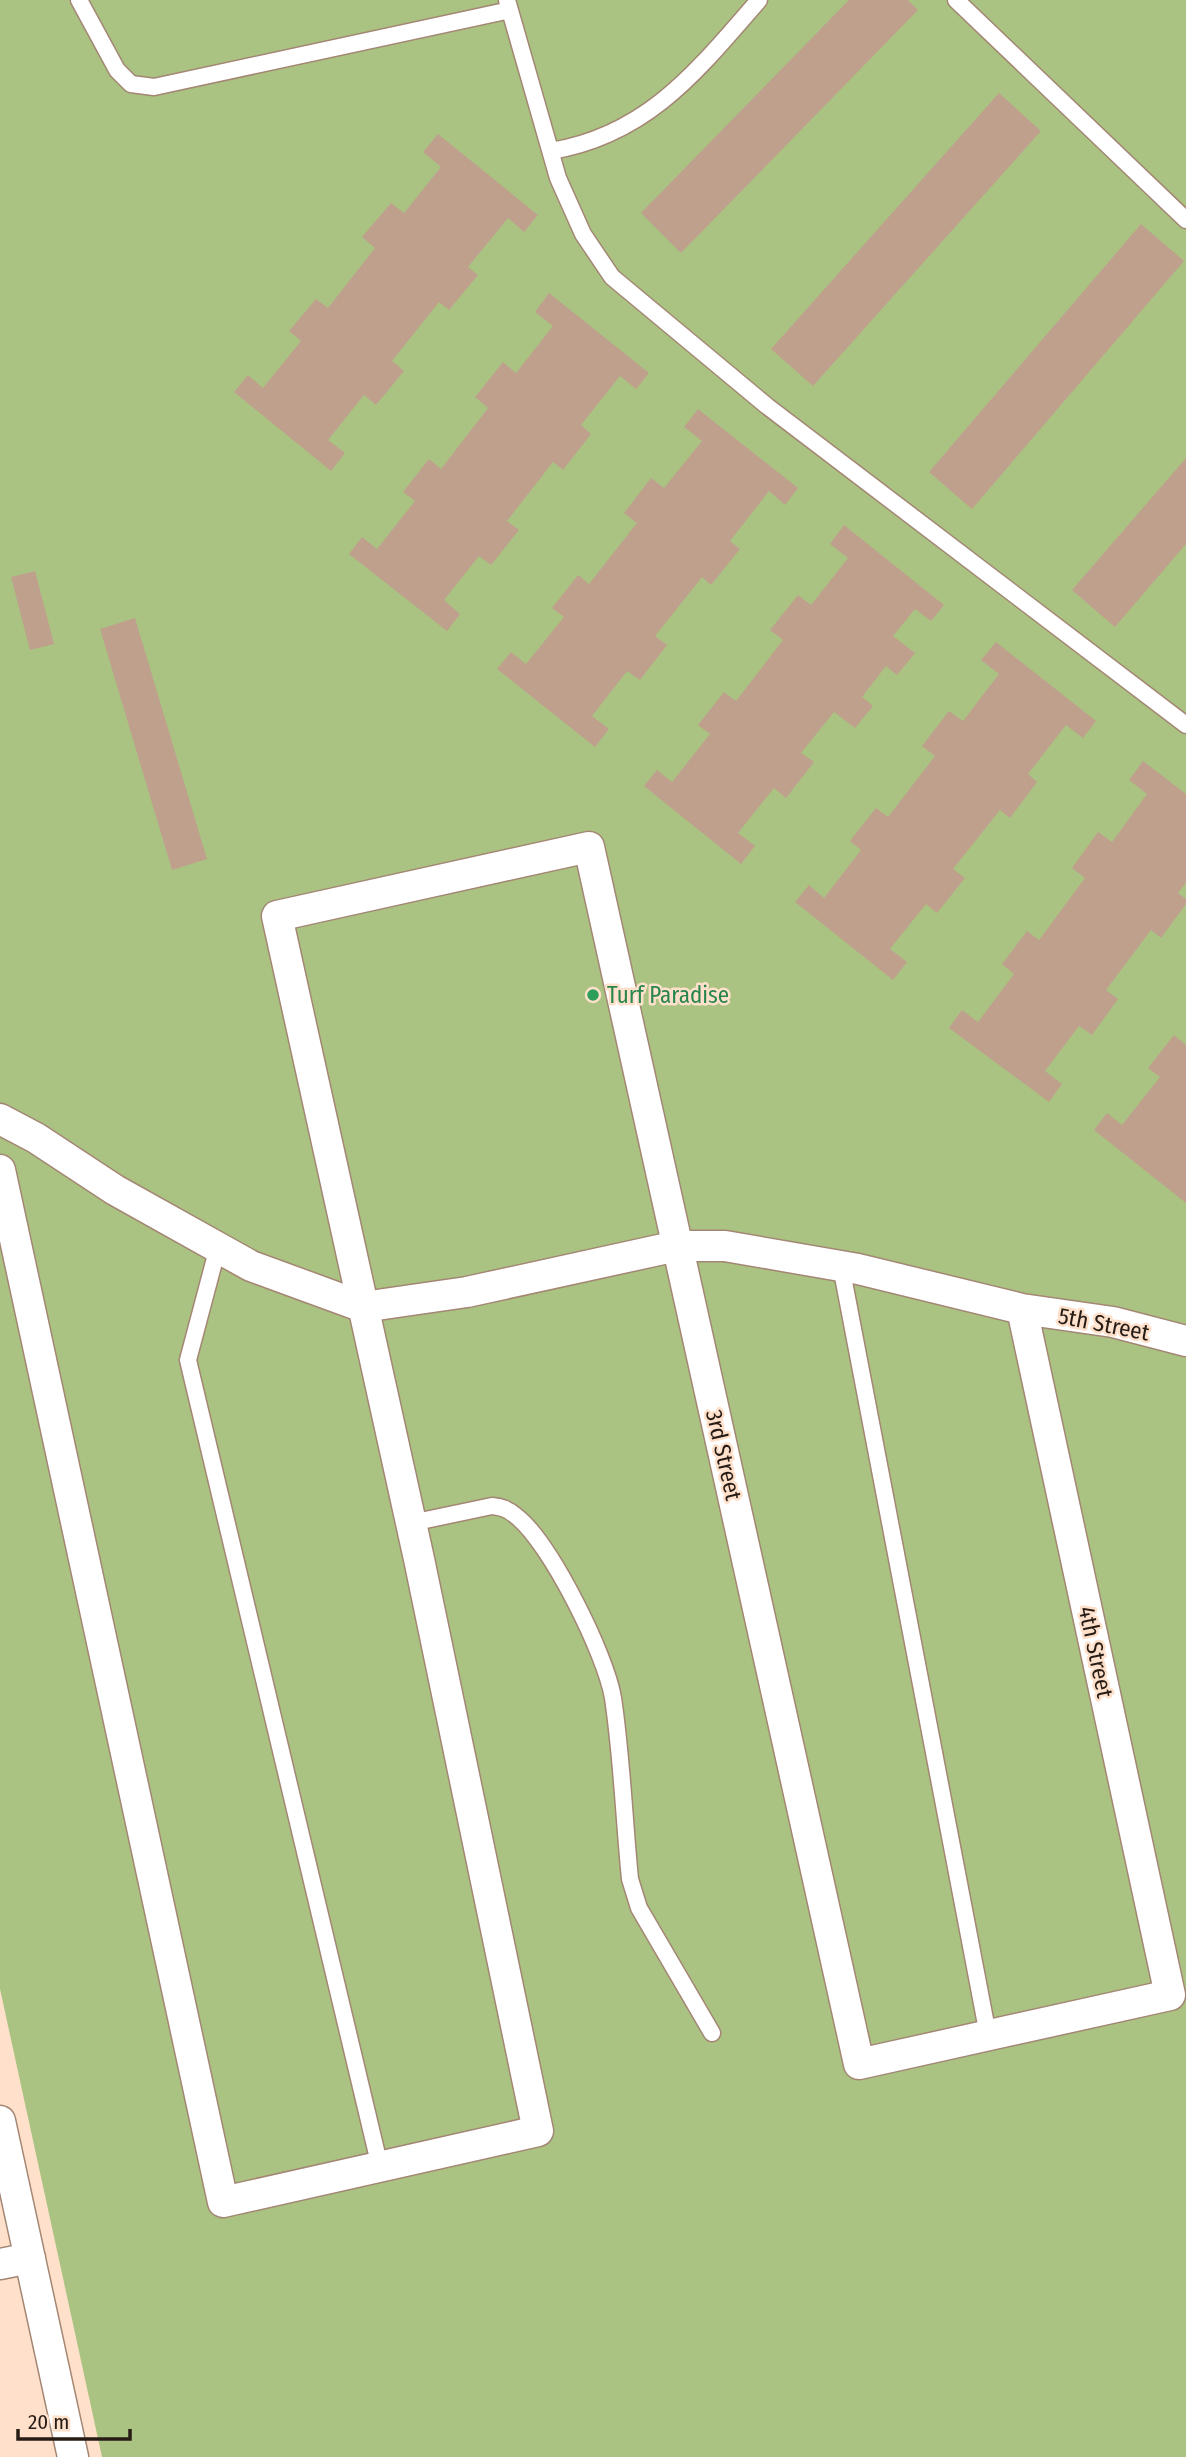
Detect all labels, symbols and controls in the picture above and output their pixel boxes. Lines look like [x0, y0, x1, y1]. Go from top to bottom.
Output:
place label: Turf Paradise [607, 981, 729, 1009]
marker: Turf Paradise [585, 987, 601, 1003]
street label: 5th Street [1056, 1301, 1152, 1347]
street label: 3rd Street [700, 1407, 748, 1503]
street label: 4th Street [1073, 1604, 1119, 1701]
scale bar [18, 2398, 130, 2442]
text: 20 m [28, 2409, 69, 2435]

